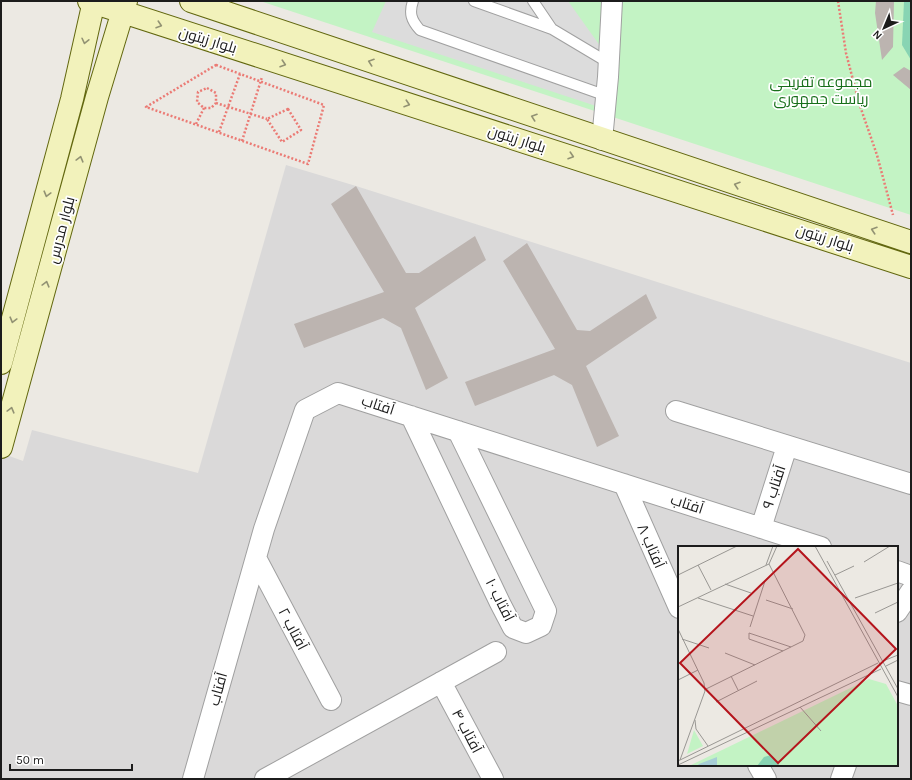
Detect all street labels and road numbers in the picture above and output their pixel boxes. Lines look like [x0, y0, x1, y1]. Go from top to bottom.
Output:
street label: بلوار زیتون [176, 23, 239, 58]
street label: بلوار زیتون [485, 121, 548, 158]
street label: بلوار مدرس [43, 195, 80, 266]
street label: بلوار زیتون [793, 220, 856, 257]
street label: آفتاب [359, 391, 397, 419]
street label: آفتاب ۹ [758, 463, 790, 511]
street label: آفتاب [668, 490, 706, 518]
street label: آفتاب ۸ [633, 521, 669, 571]
street label: آفتاب ۱۰ [482, 576, 518, 624]
street label: آفتاب ۲ [274, 605, 312, 653]
street label: آفتاب [205, 670, 231, 708]
street label: آفتاب ۴ [448, 706, 486, 756]

